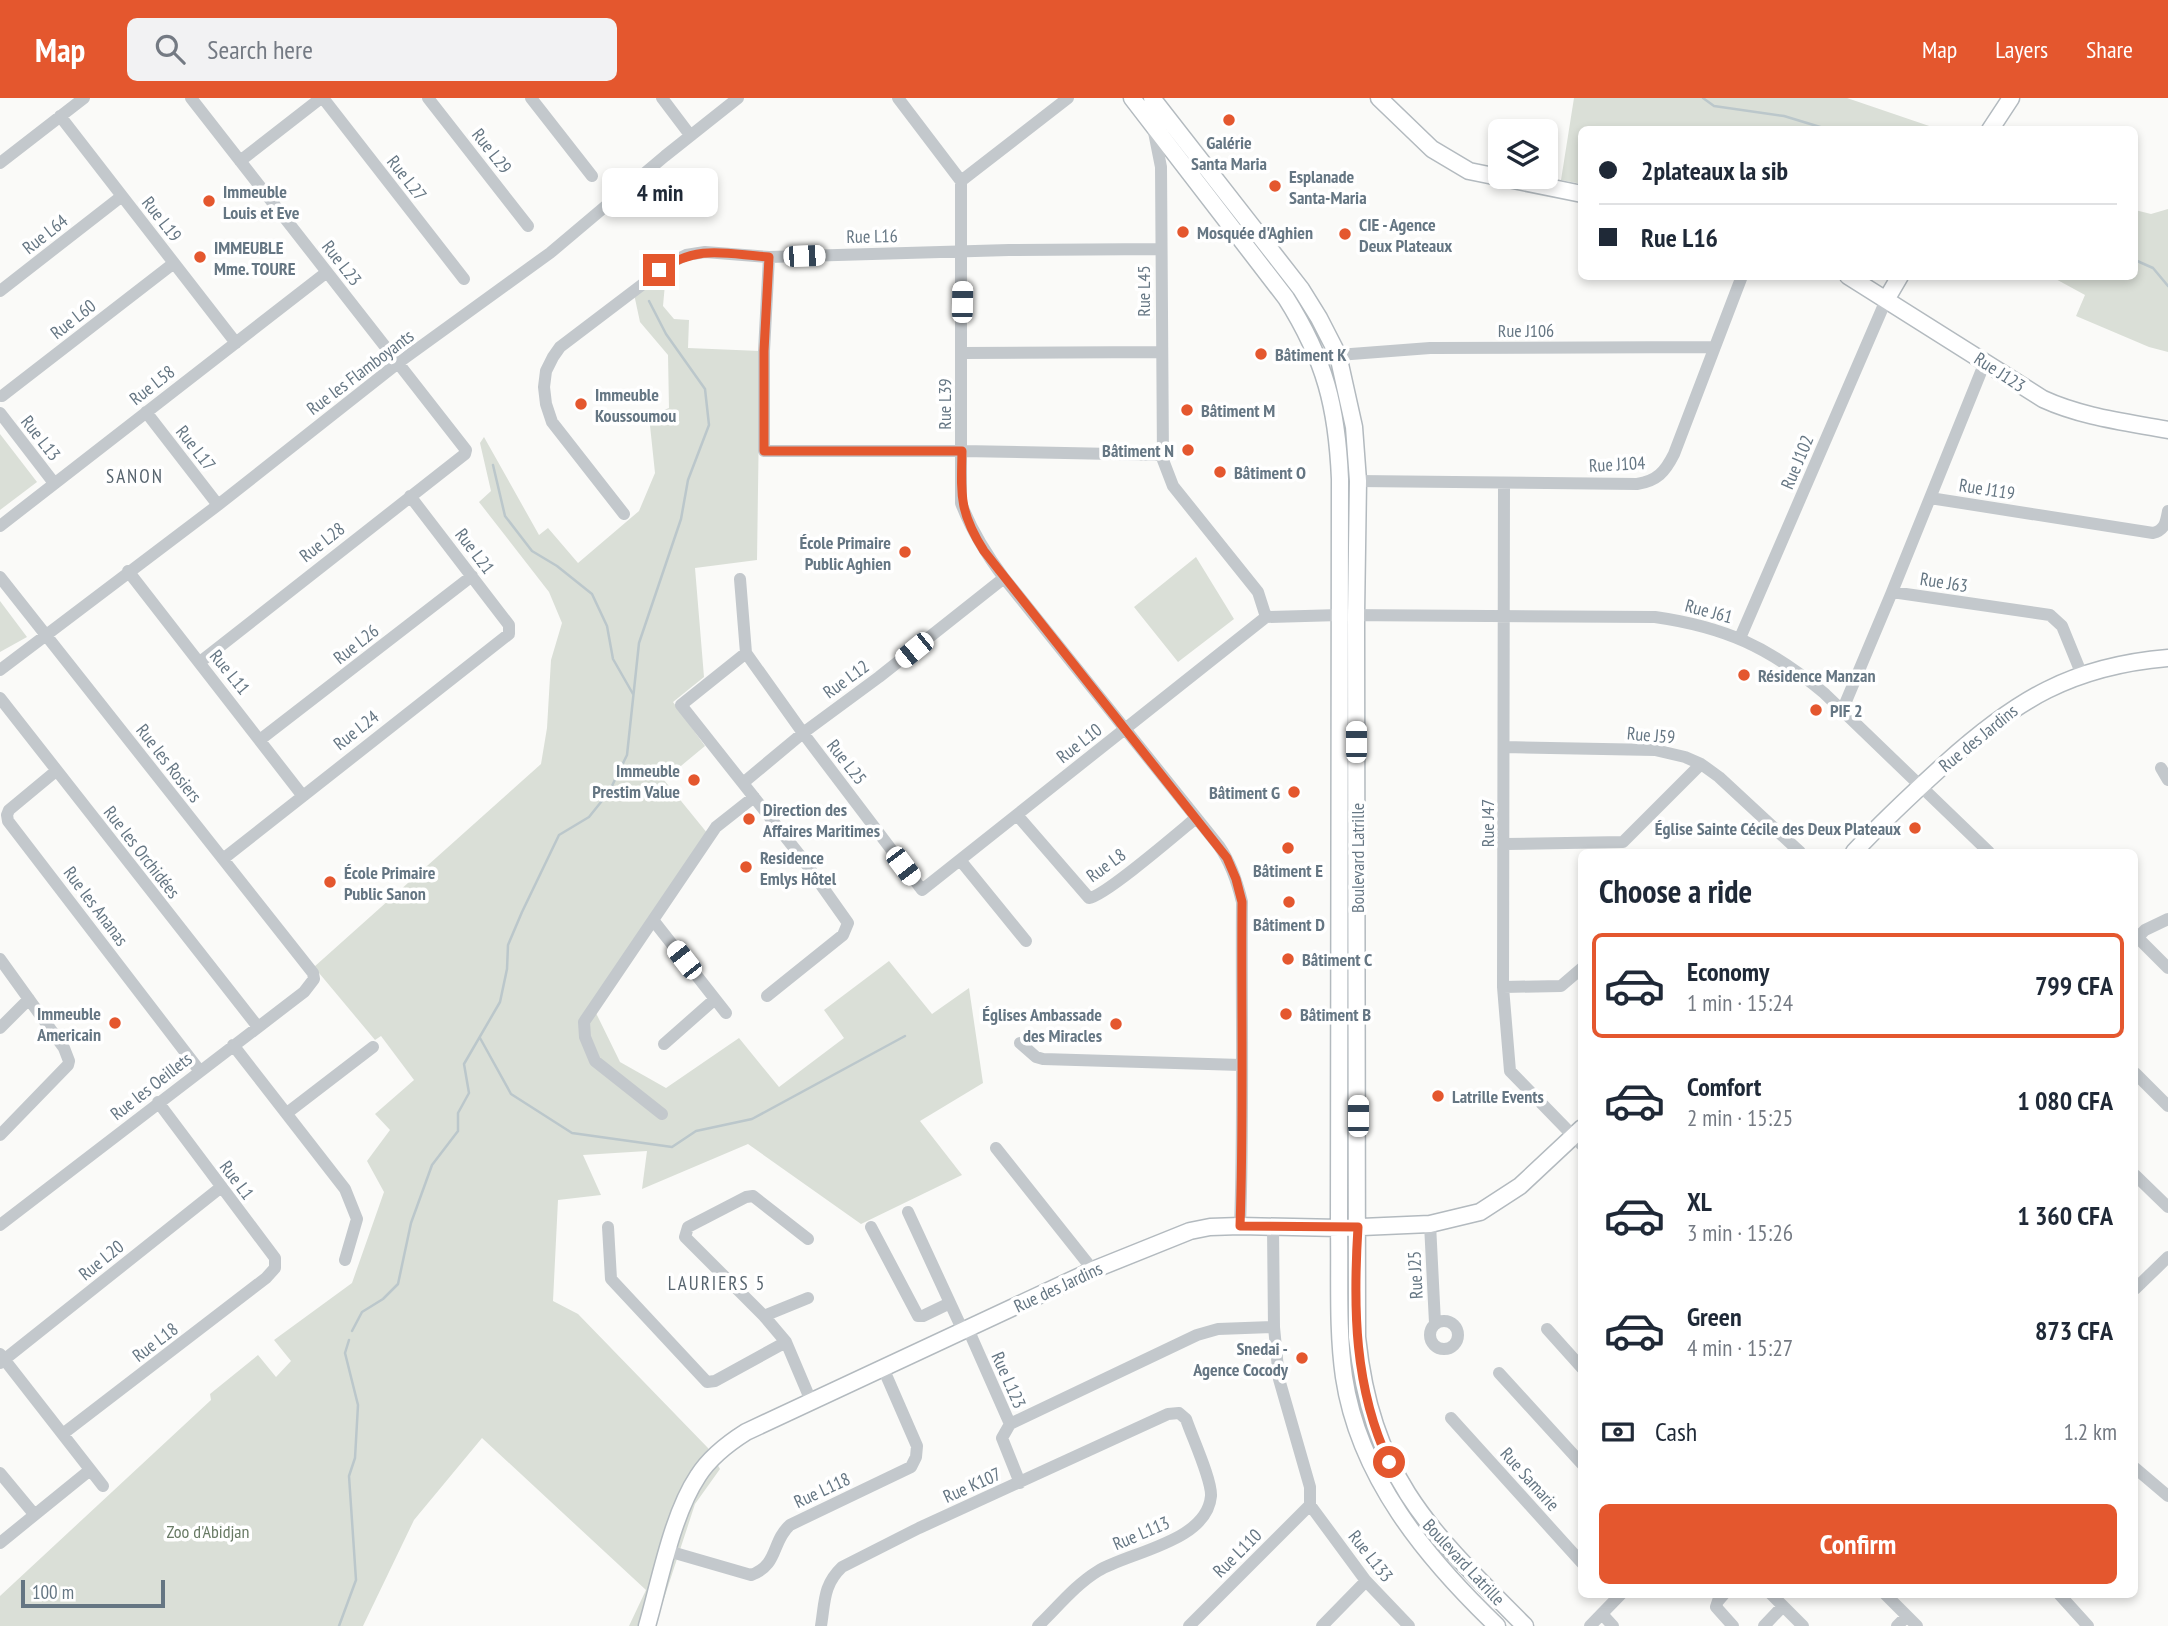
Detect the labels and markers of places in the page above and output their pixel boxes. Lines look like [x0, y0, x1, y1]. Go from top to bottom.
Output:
marker: Galérie Santa Maria [1221, 112, 1237, 128]
place label: Galérie Santa Maria [1191, 131, 1267, 175]
place label: Esplanade Santa-Maria [1289, 165, 1367, 209]
marker: Esplanade Santa-Maria [1267, 178, 1283, 194]
place label: Immeuble Louis et Eve [223, 180, 300, 224]
marker: Immeuble Louis et Eve [201, 193, 217, 209]
place label: CIE - Agence Deux Plateaux [1359, 213, 1452, 257]
place label: Mosquée d'Aghien [1197, 221, 1313, 244]
marker: Mosquée d'Aghien [1175, 224, 1191, 240]
marker: CIE - Agence Deux Plateaux [1337, 226, 1353, 242]
place label: IMMEUBLE Mme. TOURE [214, 236, 296, 280]
marker: IMMEUBLE Mme. TOURE [192, 249, 208, 265]
place label: Bâtiment K [1275, 343, 1347, 366]
marker: Bâtiment K [1253, 346, 1269, 362]
place label: Immeuble Koussoumou [595, 383, 676, 427]
marker: Immeuble Koussoumou [573, 396, 589, 412]
place label: Bâtiment M [1201, 399, 1275, 422]
marker: Bâtiment M [1179, 402, 1195, 418]
place label: Bâtiment N [1102, 439, 1174, 462]
marker: Bâtiment N [1180, 442, 1196, 458]
place label: Bâtiment O [1234, 461, 1306, 484]
marker: Bâtiment O [1212, 464, 1228, 480]
place label: École Primaire Public Aghien [800, 531, 891, 575]
marker: École Primaire Public Aghien [897, 544, 913, 560]
place label: Résidence Manzan [1758, 664, 1876, 687]
marker: Résidence Manzan [1736, 667, 1752, 683]
place label: PIF 2 [1830, 699, 1863, 722]
marker: PIF 2 [1808, 702, 1824, 718]
place label: Immeuble Prestim Value [592, 759, 680, 803]
marker: Immeuble Prestim Value [686, 772, 702, 788]
place label: Bâtiment G [1209, 781, 1280, 804]
marker: Bâtiment G [1286, 784, 1302, 800]
place label: Direction des Affaires Maritimes [762, 798, 880, 842]
marker: Direction des Affaires Maritimes [741, 811, 757, 827]
place label: Église Sainte Cécile des Deux Plateaux [1655, 817, 1901, 840]
marker: Église Sainte Cécile des Deux Plateaux [1907, 820, 1923, 836]
marker: Bâtiment E [1280, 840, 1296, 856]
place label: Residence Emlys Hôtel [760, 846, 837, 890]
marker: Residence Emlys Hôtel [738, 859, 754, 875]
place label: Bâtiment E [1253, 859, 1323, 882]
place label: École Primaire Public Sanon [344, 861, 436, 905]
marker: École Primaire Public Sanon [322, 874, 338, 890]
marker: Bâtiment D [1281, 894, 1297, 910]
place label: Bâtiment D [1253, 913, 1325, 936]
place label: Bâtiment C [1302, 948, 1372, 971]
marker: Bâtiment C [1280, 951, 1296, 967]
place label: Immeuble Americain [36, 1002, 101, 1046]
place label: Églises Ambassade des Miracles [982, 1003, 1102, 1047]
place label: Bâtiment B [1300, 1003, 1371, 1026]
marker: Bâtiment B [1278, 1006, 1294, 1022]
marker: Immeuble Americain [107, 1015, 123, 1031]
marker: Églises Ambassade des Miracles [1108, 1016, 1124, 1032]
place label: Latrille Events [1452, 1085, 1544, 1108]
marker: Latrille Events [1430, 1088, 1446, 1104]
place label: Snedai - Agence Cocody [1192, 1337, 1289, 1381]
marker: Snedai - Agence Cocody [1294, 1350, 1310, 1366]

